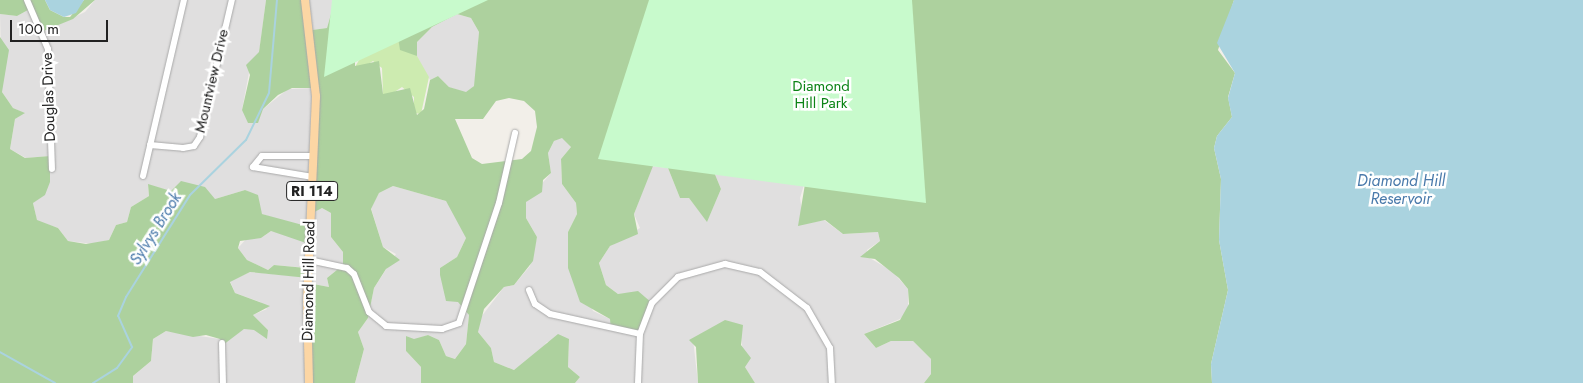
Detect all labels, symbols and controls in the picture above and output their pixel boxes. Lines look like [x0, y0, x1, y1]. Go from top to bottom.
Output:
scale bar [12, 10, 110, 42]
text: 100 m [18, 18, 59, 40]
street label: Mountview Drive [191, 27, 233, 135]
street label: Douglas Drive [38, 52, 60, 142]
park label: Diamond Hill Park [792, 77, 850, 112]
water label: Diamond Hill Reservoir [1357, 171, 1445, 209]
road number: RI 114 [286, 180, 338, 202]
water label: Sylvys Brook [126, 189, 186, 269]
street label: Diamond Hill Road [299, 221, 319, 341]

